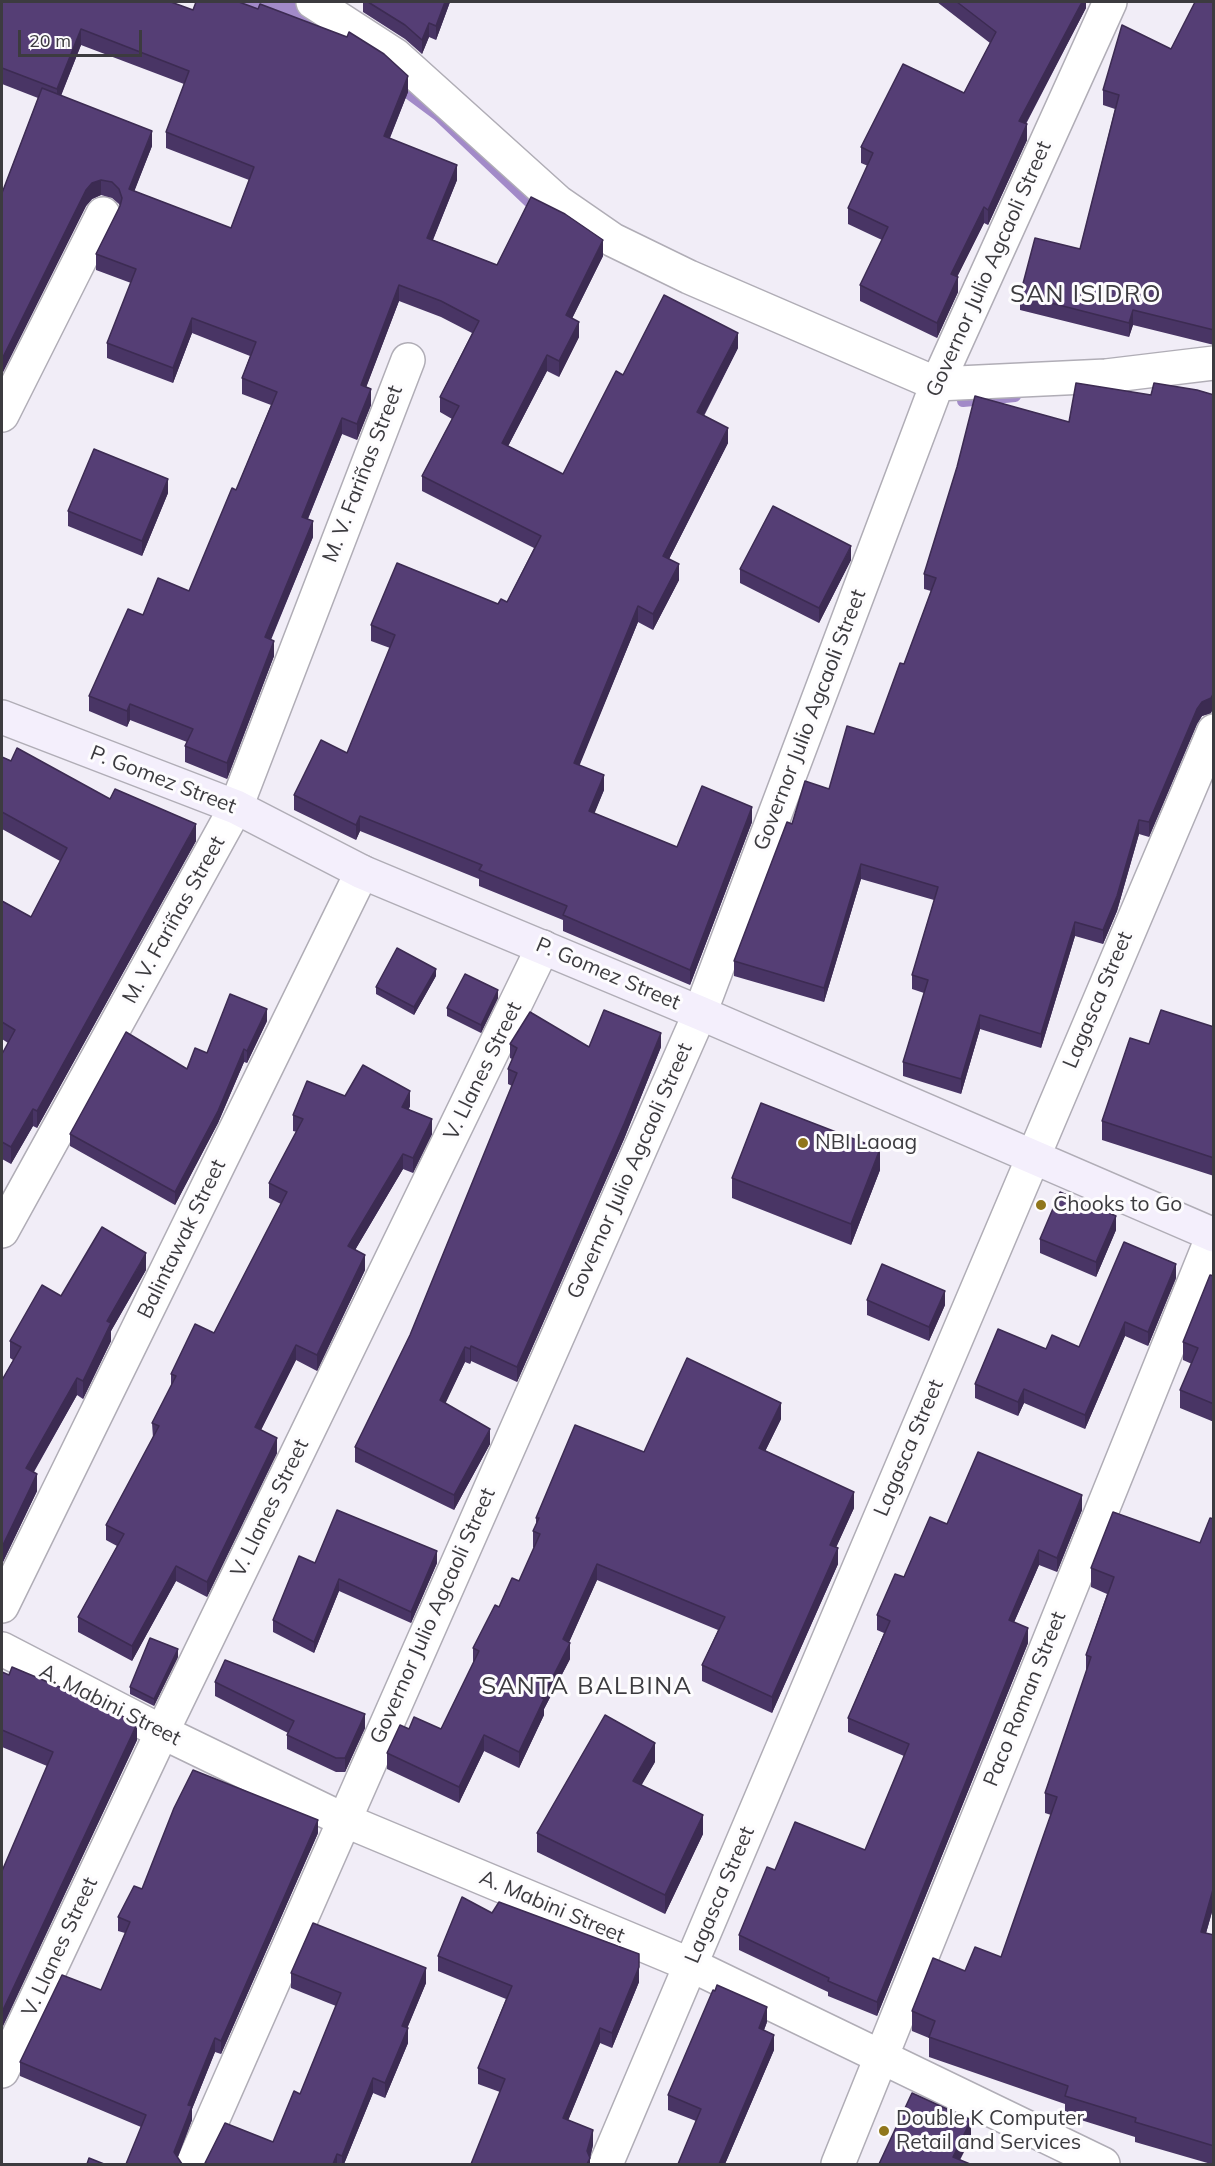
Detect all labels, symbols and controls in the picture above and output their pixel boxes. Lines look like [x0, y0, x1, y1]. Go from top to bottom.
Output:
scale bar [21, 18, 146, 56]
text: 20 m [29, 29, 71, 52]
street label: Governor Julio Agcaoli Street [921, 137, 1057, 401]
district label: SAN ISIDRO [1010, 281, 1162, 309]
street label: M. V. Fariñas Street [318, 382, 408, 566]
street label: Governor Julio Agcaoli Street [749, 586, 871, 854]
street label: P. Gomez Street [86, 741, 240, 819]
street label: M. V. Fariñas Street [118, 832, 230, 1008]
street label: Lagasca Street [1058, 928, 1138, 1072]
street label: P. Gomez Street [532, 932, 684, 1016]
street label: V. Llanes Street [439, 998, 527, 1144]
street label: Governor Julio Agcaoli Street [562, 1039, 698, 1303]
place label: NBI Laoag [815, 1130, 917, 1156]
marker: NBI Laoag [796, 1136, 810, 1150]
street label: Balintawak Street [133, 1155, 231, 1323]
place label: Chooks to Go [1053, 1192, 1182, 1218]
marker: Chooks to Go [1034, 1198, 1048, 1212]
street label: Lagasca Street [869, 1376, 949, 1520]
street label: V. Llanes Street [226, 1435, 314, 1581]
street label: Governor Julio Agcaoli Street [365, 1484, 501, 1748]
street label: Paco Roman Street [978, 1608, 1072, 1790]
street label: A. Mabini Street [35, 1659, 185, 1751]
district label: SANTA BALBINA [481, 1673, 693, 1701]
street label: Lagasca Street [680, 1823, 760, 1967]
street label: A. Mabini Street [476, 1865, 628, 1949]
street label: V. Llanes Street [17, 1873, 103, 2021]
place label: Double K Computer Retail and Services [896, 2106, 1084, 2156]
marker: Double K Computer Retail and Services [877, 2124, 891, 2138]

